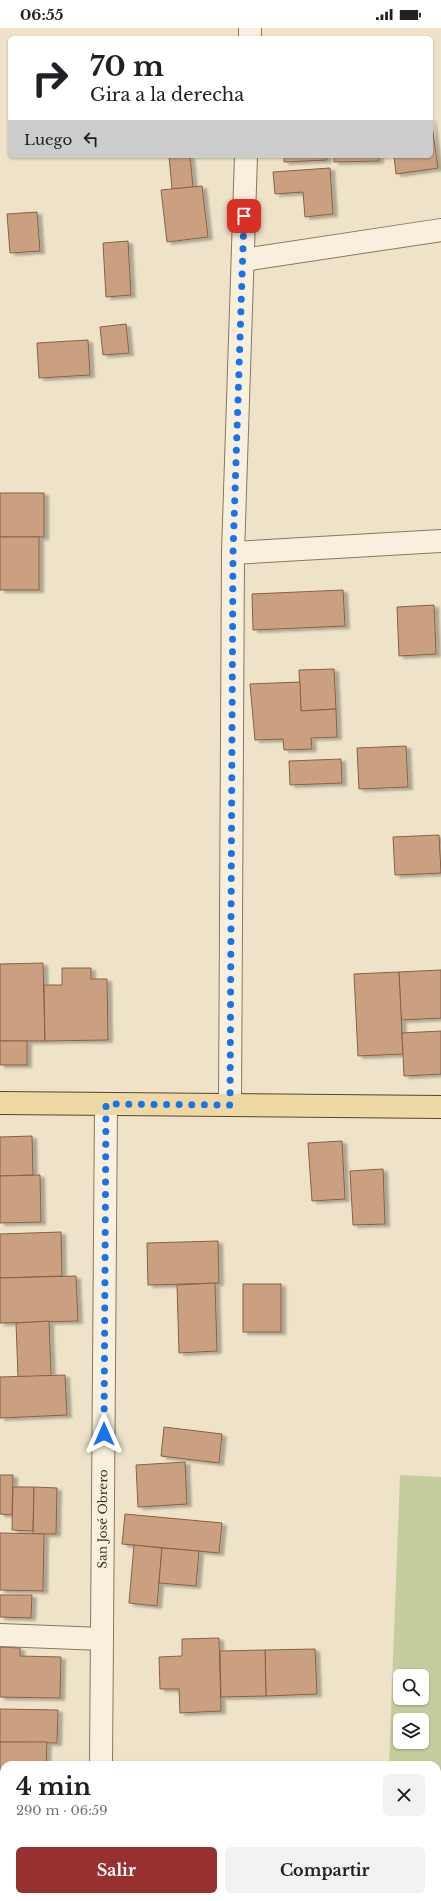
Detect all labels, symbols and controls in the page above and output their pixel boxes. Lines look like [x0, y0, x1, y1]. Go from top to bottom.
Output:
text: 06:55 [20, 5, 64, 24]
text: 70 m [90, 49, 164, 84]
icon: right [24, 52, 76, 104]
text: Gira a la derecha [90, 84, 244, 106]
icon: left [80, 128, 102, 150]
text: Luego [24, 130, 72, 149]
pin [227, 199, 261, 233]
icon: arrive [233, 205, 255, 227]
position arrow [83, 1413, 125, 1455]
street label: San José Obrero [94, 1469, 110, 1569]
map controls [393, 1669, 429, 1749]
button: search [393, 1669, 429, 1705]
button: layers [393, 1713, 429, 1749]
text: 4 min [16, 1772, 91, 1801]
button: close [383, 1774, 425, 1816]
text: 290 m · 06:59 [16, 1802, 108, 1819]
button: Salir [16, 1847, 217, 1893]
button: Compartir [225, 1847, 425, 1893]

